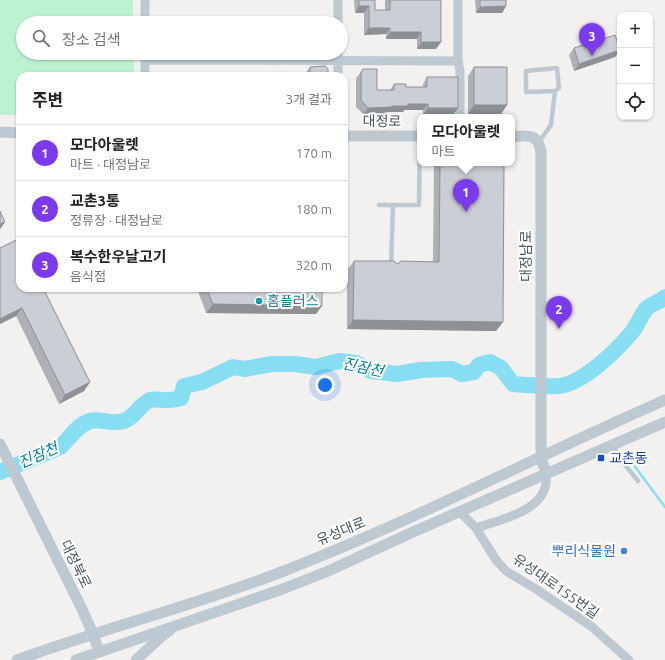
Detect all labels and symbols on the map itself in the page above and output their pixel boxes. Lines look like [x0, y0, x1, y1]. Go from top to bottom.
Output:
pin: 3 [579, 23, 605, 56]
street label: 대정로 [363, 113, 402, 129]
pin: 1 [453, 179, 479, 212]
street label: 대정남로 [518, 230, 534, 282]
place label: 홈플러스 [267, 293, 319, 309]
marker: 홈플러스 [254, 296, 264, 306]
pin: 2 [546, 296, 572, 329]
water label: 진잠천 [341, 354, 387, 380]
your location [315, 375, 335, 395]
water label: 진잠천 [16, 438, 62, 471]
place label: 교촌동 [609, 450, 648, 466]
marker: 교촌동 [596, 453, 606, 463]
street label: 유성대로 [314, 514, 368, 548]
street label: 대정북로 [58, 537, 95, 591]
place label: 뿌리식물원 [552, 543, 616, 559]
marker: 뿌리식물원 [619, 546, 629, 556]
street label: 유성대로155번길 [510, 550, 602, 622]

